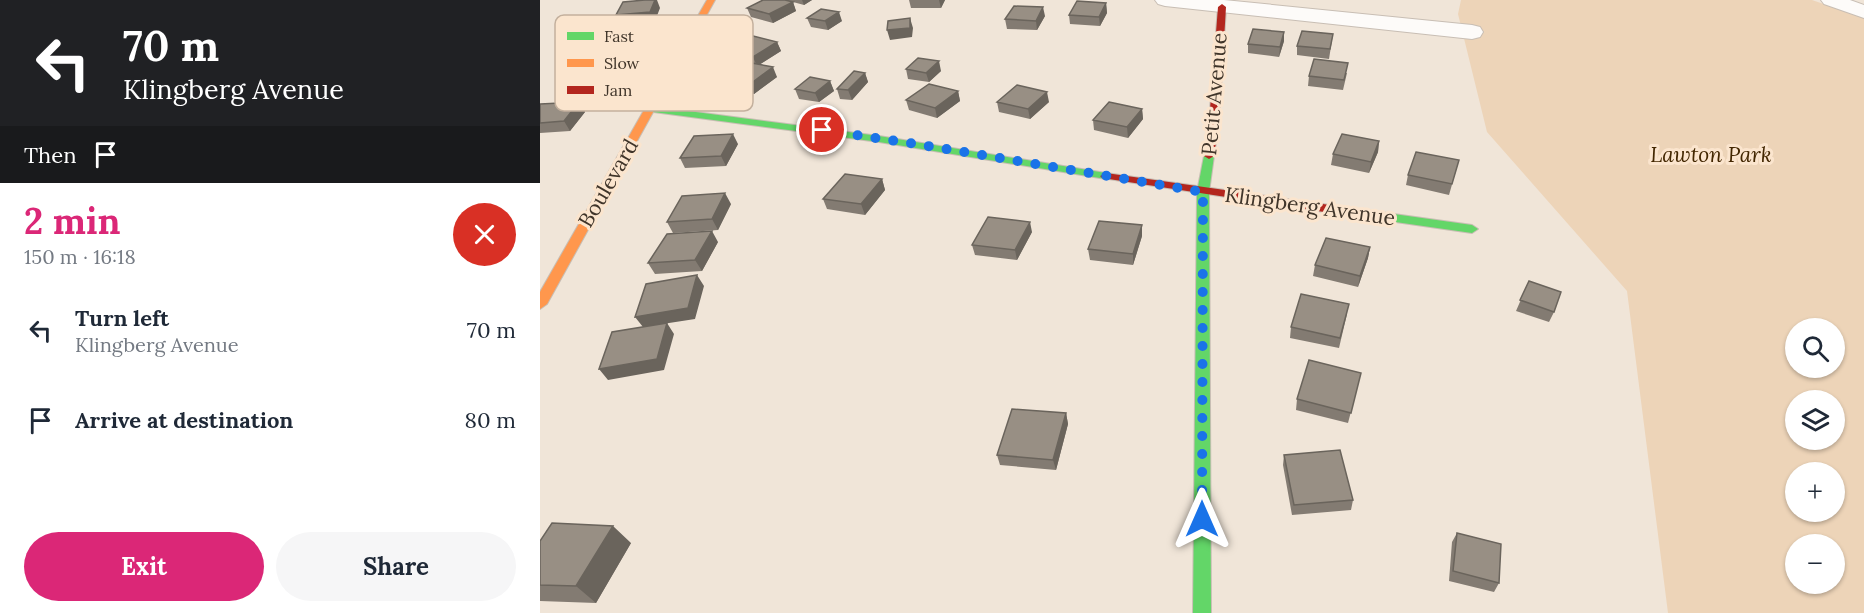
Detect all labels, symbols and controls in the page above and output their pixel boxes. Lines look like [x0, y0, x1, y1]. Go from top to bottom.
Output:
legend [555, 15, 753, 111]
text: 70 m [123, 19, 219, 73]
icon: left [24, 24, 102, 102]
text: Fast [604, 26, 635, 46]
street label: Petit Avenue [1195, 32, 1233, 156]
text: Slow [604, 53, 640, 73]
text: Klingberg Avenue [123, 72, 344, 106]
text: Jam [603, 80, 632, 100]
pin [796, 104, 847, 155]
icon: arrive [805, 113, 838, 146]
street label: Boulevard [572, 134, 644, 232]
icon: arrive [89, 138, 122, 171]
text: Then [24, 141, 77, 169]
park label: Lawton Park [1650, 141, 1772, 168]
street label: Klingberg Avenue [1223, 181, 1397, 231]
text: 2 min [24, 198, 121, 244]
button: close [453, 203, 516, 266]
text: 150 m · 16:18 [24, 244, 136, 269]
text: Turn left [75, 304, 169, 332]
icon: left [24, 314, 57, 347]
text: 70 m [467, 316, 516, 344]
map controls [1785, 318, 1845, 594]
button: search [1785, 318, 1845, 378]
text: Klingberg Avenue [75, 332, 239, 357]
button: layers [1785, 390, 1845, 450]
icon: arrive [24, 404, 57, 437]
text: Arrive at destination [75, 406, 293, 434]
text: 80 m [465, 406, 516, 434]
button: + [1785, 462, 1845, 522]
position arrow [1170, 487, 1234, 551]
button: Exit [24, 532, 264, 601]
button: Share [276, 532, 516, 601]
button: − [1785, 534, 1845, 594]

